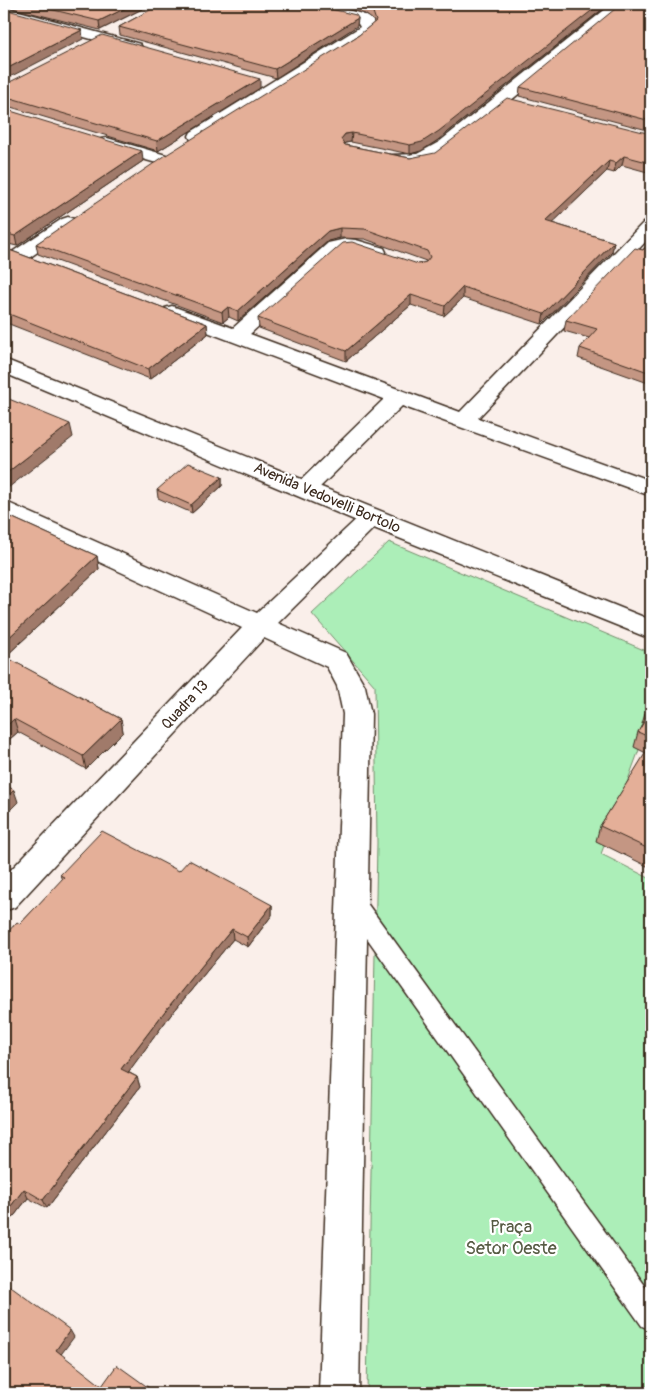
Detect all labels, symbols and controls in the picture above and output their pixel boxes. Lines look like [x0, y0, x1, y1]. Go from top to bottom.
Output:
street label: Avenida Vedovelli Bortolo [251, 458, 403, 538]
street label: Quadra 13 [157, 676, 213, 734]
park label: Praça Setor Oeste [465, 1216, 557, 1260]

